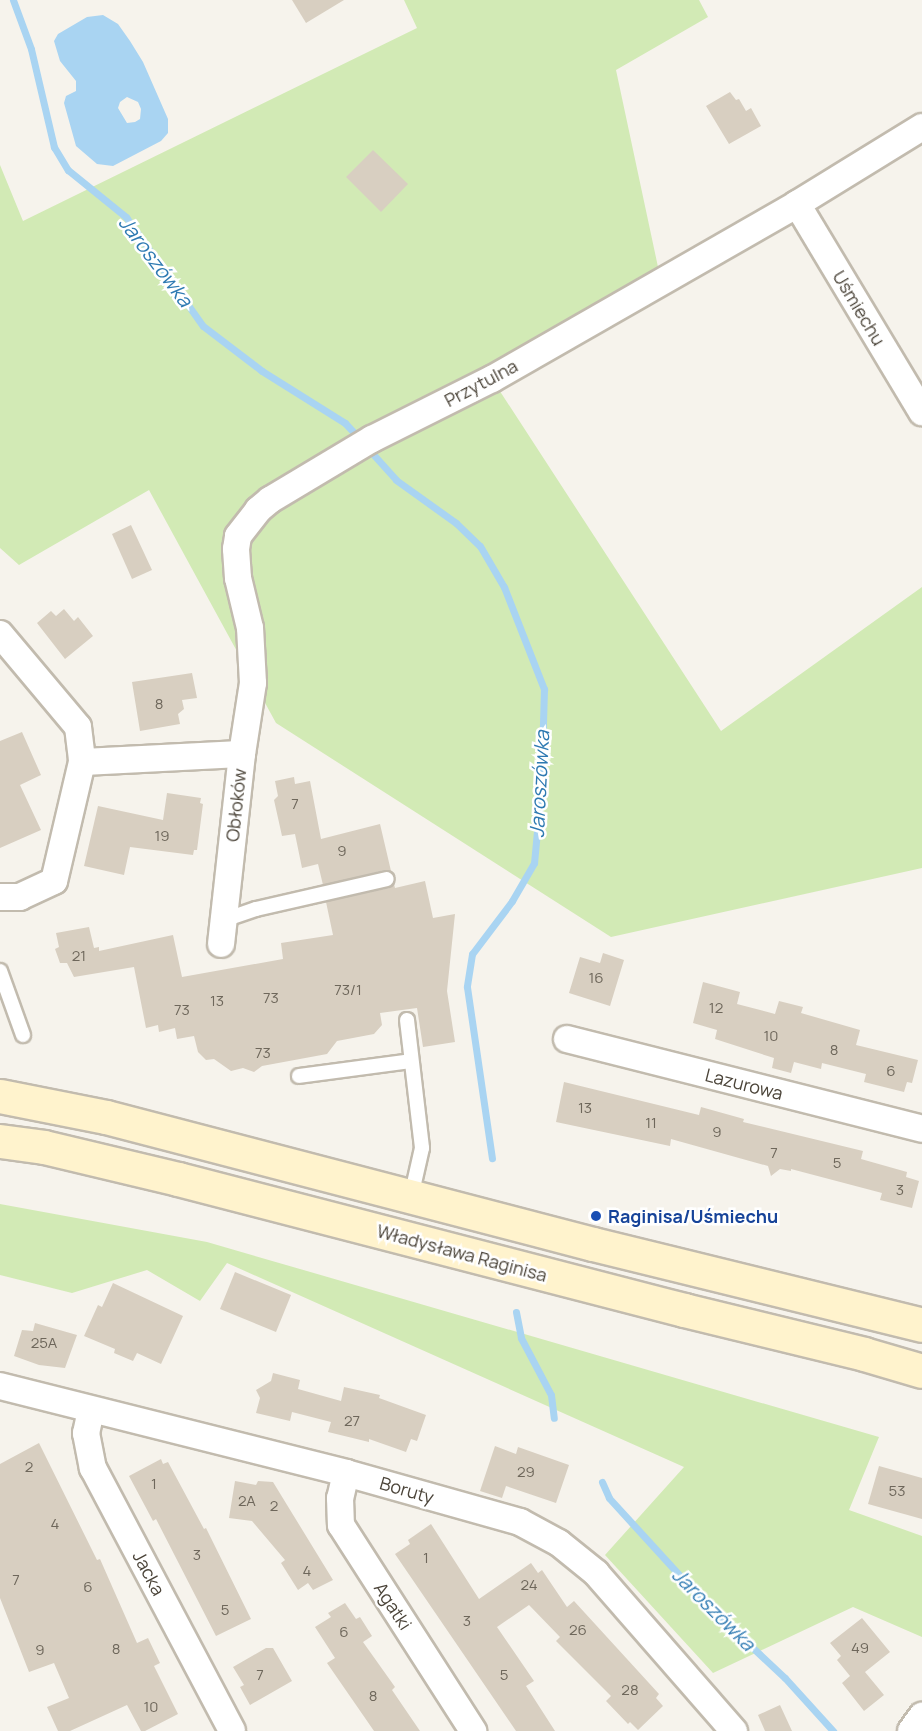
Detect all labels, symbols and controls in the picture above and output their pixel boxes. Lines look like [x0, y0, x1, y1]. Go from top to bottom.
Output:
water label: Jaroszówka [114, 211, 198, 311]
street label: Uśmiechu [828, 267, 890, 349]
street label: Przytulna [441, 355, 521, 411]
house number: 8 [155, 695, 163, 713]
water label: Jaroszówka [524, 730, 554, 838]
street label: Obłoków [221, 767, 251, 843]
house number: 7 [291, 795, 299, 813]
house number: 19 [154, 827, 170, 845]
house number: 9 [337, 842, 347, 860]
house number: 21 [72, 947, 86, 965]
house number: 16 [588, 969, 604, 987]
house number: 73/1 [334, 981, 362, 999]
house number: 73 [263, 989, 279, 1007]
house number: 13 [210, 992, 224, 1010]
house number: 12 [709, 999, 723, 1017]
house number: 73 [174, 1001, 190, 1019]
house number: 10 [764, 1027, 778, 1045]
house number: 8 [830, 1041, 838, 1059]
house number: 73 [255, 1044, 271, 1062]
house number: 6 [886, 1062, 896, 1080]
street label: Lazurowa [703, 1064, 785, 1104]
house number: 13 [578, 1099, 592, 1117]
house number: 11 [645, 1114, 657, 1132]
house number: 9 [712, 1123, 722, 1141]
house number: 7 [770, 1144, 778, 1162]
house number: 5 [833, 1154, 841, 1172]
house number: 3 [896, 1181, 904, 1199]
place label: Raginisa/Uśmiechu [608, 1205, 778, 1227]
marker: Raginisa/Uśmiechu [589, 1209, 603, 1223]
street label: Władysława Raginisa [375, 1220, 549, 1286]
house number: 25A [31, 1334, 57, 1352]
house number: 27 [344, 1412, 360, 1430]
house number: 2 [25, 1458, 33, 1476]
house number: 29 [517, 1463, 535, 1481]
street label: Boruty [377, 1472, 437, 1508]
house number: 1 [151, 1475, 157, 1493]
house number: 53 [889, 1482, 905, 1500]
house number: 2A [238, 1492, 256, 1510]
house number: 2 [270, 1497, 278, 1515]
house number: 4 [51, 1515, 59, 1533]
house number: 3 [193, 1546, 201, 1564]
street label: Jacka [128, 1547, 170, 1599]
house number: 1 [423, 1549, 429, 1567]
house number: 4 [303, 1562, 311, 1580]
water label: Jaroszówka [668, 1563, 760, 1655]
house number: 7 [12, 1571, 20, 1589]
house number: 24 [520, 1576, 538, 1594]
house number: 6 [83, 1578, 93, 1596]
street label: Agatki [370, 1578, 416, 1634]
house number: 5 [221, 1601, 229, 1619]
house number: 3 [463, 1612, 471, 1630]
house number: 26 [569, 1621, 587, 1639]
house number: 6 [339, 1623, 349, 1641]
house number: 49 [851, 1639, 869, 1657]
house number: 8 [112, 1640, 120, 1658]
house number: 9 [35, 1641, 45, 1659]
house number: 7 [256, 1666, 264, 1684]
house number: 5 [500, 1666, 508, 1684]
house number: 28 [621, 1681, 639, 1699]
house number: 8 [369, 1687, 377, 1705]
house number: 10 [144, 1698, 158, 1716]

